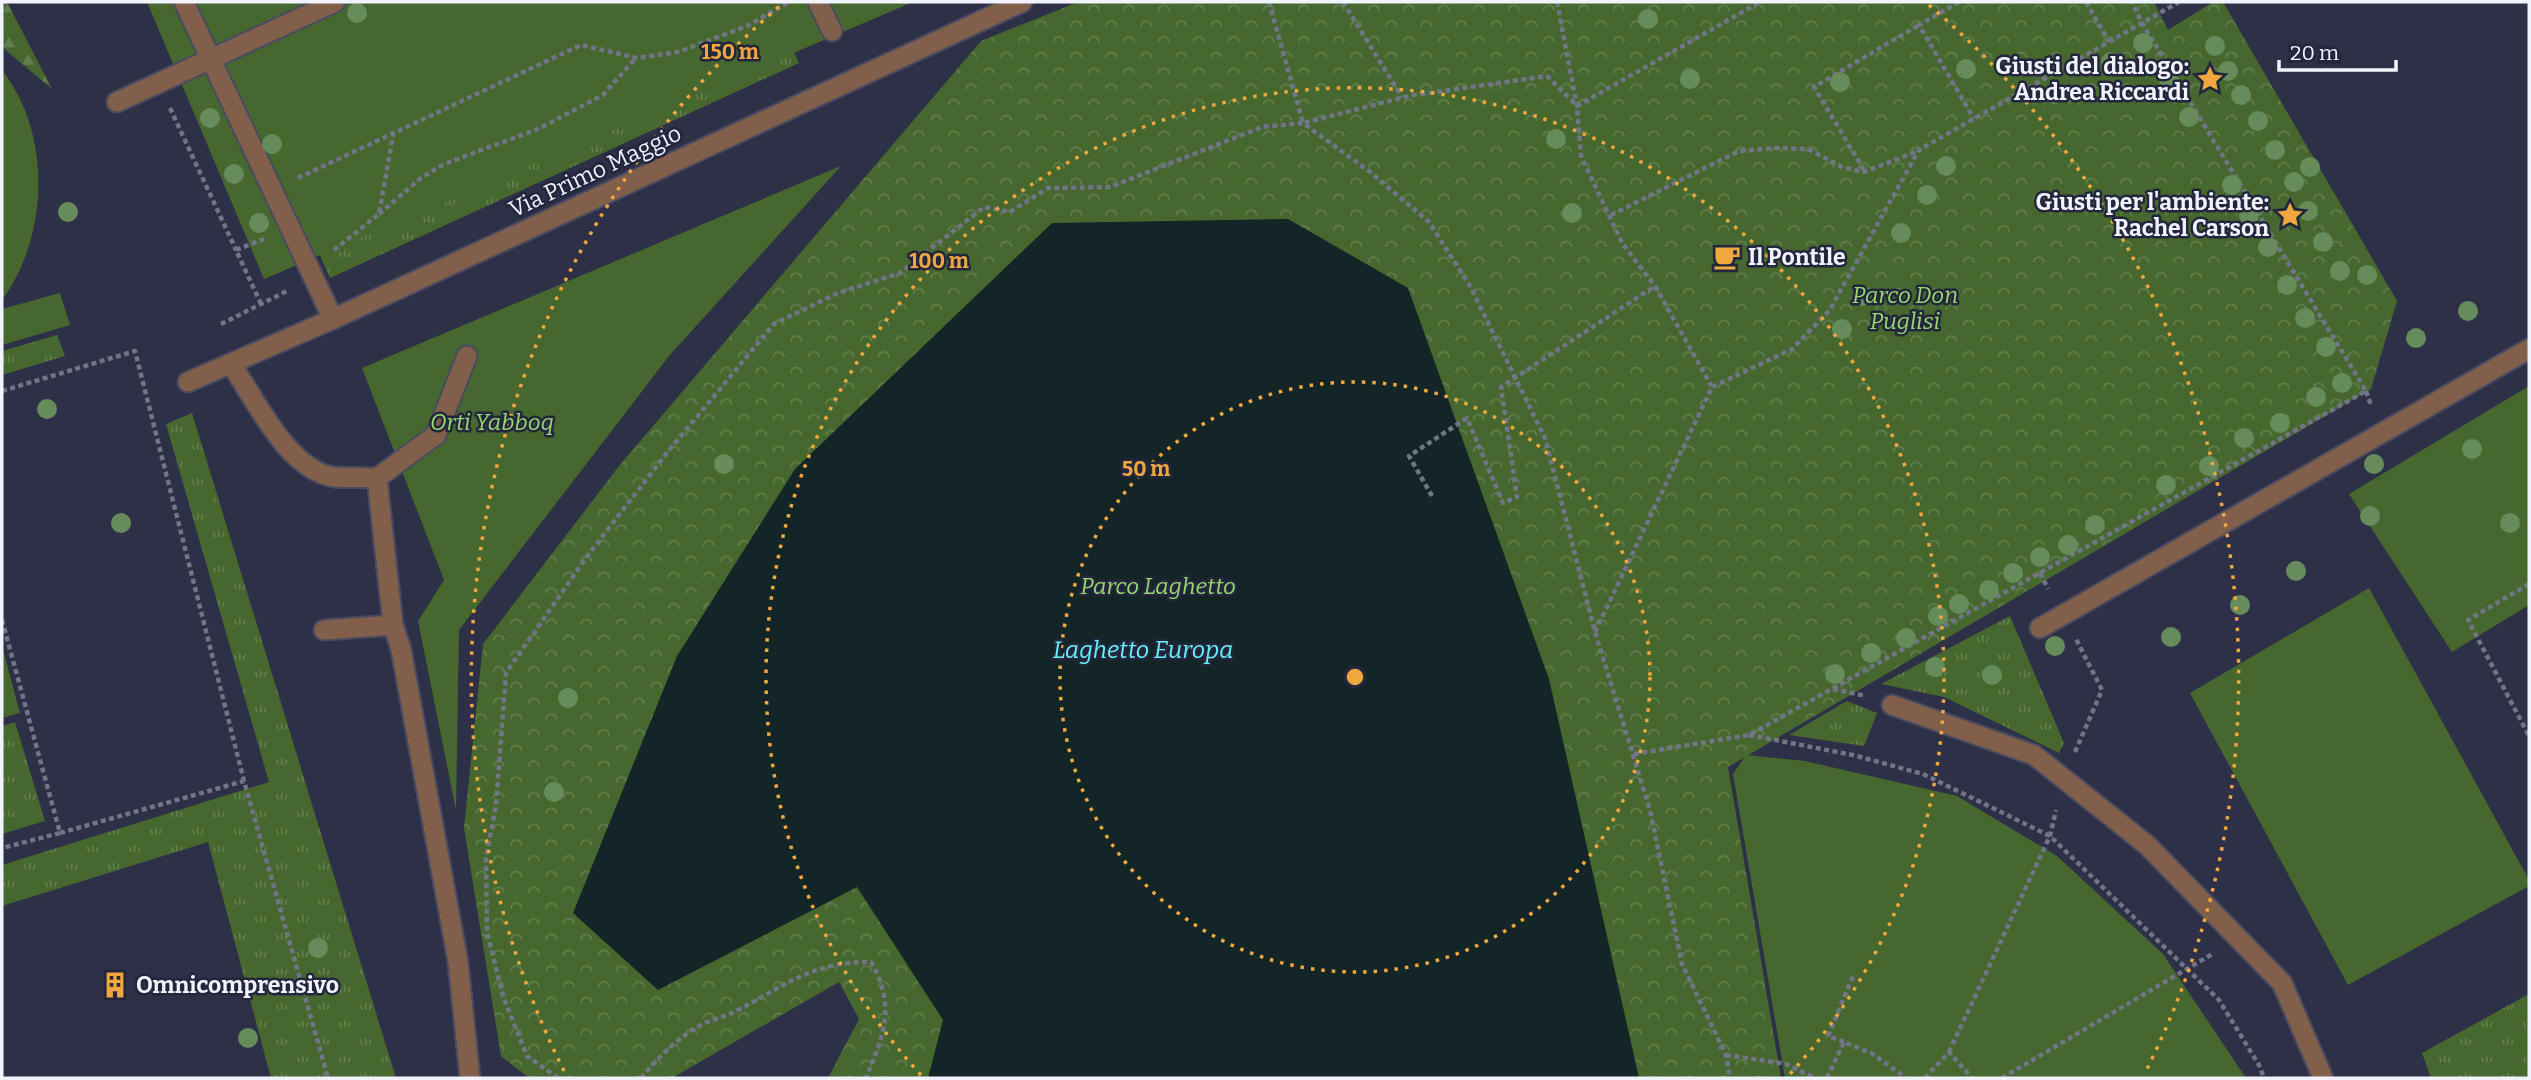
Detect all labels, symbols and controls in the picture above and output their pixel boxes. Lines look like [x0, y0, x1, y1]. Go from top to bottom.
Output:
scale bar [2279, 28, 2396, 72]
text: 150 m [701, 39, 759, 65]
text: 20 m [2290, 40, 2339, 66]
place label: Giusti del dialogo: Andrea Riccardi [1995, 52, 2189, 106]
place icon: Giusti del dialogo: Andrea Riccardi [2195, 64, 2225, 94]
street label: Via Primo Maggio [504, 119, 686, 223]
place label: Giusti per l'ambiente: Rachel Carson [2035, 188, 2269, 242]
place icon: Giusti per l'ambiente: Rachel Carson [2275, 200, 2305, 230]
cafe icon: Il Pontile [1712, 242, 1742, 272]
place label: Il Pontile [1748, 243, 1846, 271]
text: 100 m [909, 248, 969, 274]
park label: Parco Don Puglisi [1852, 281, 1958, 335]
park label: Orti Yabboq [430, 408, 554, 436]
text: 50 m [1122, 456, 1170, 482]
park label: Parco Laghetto [1080, 572, 1236, 600]
water label: Laghetto Europa [1053, 636, 1233, 664]
centre of rings [1343, 665, 1367, 689]
building icon: Omnicomprensivo [100, 970, 130, 1000]
place label: Omnicomprensivo [136, 971, 339, 999]

